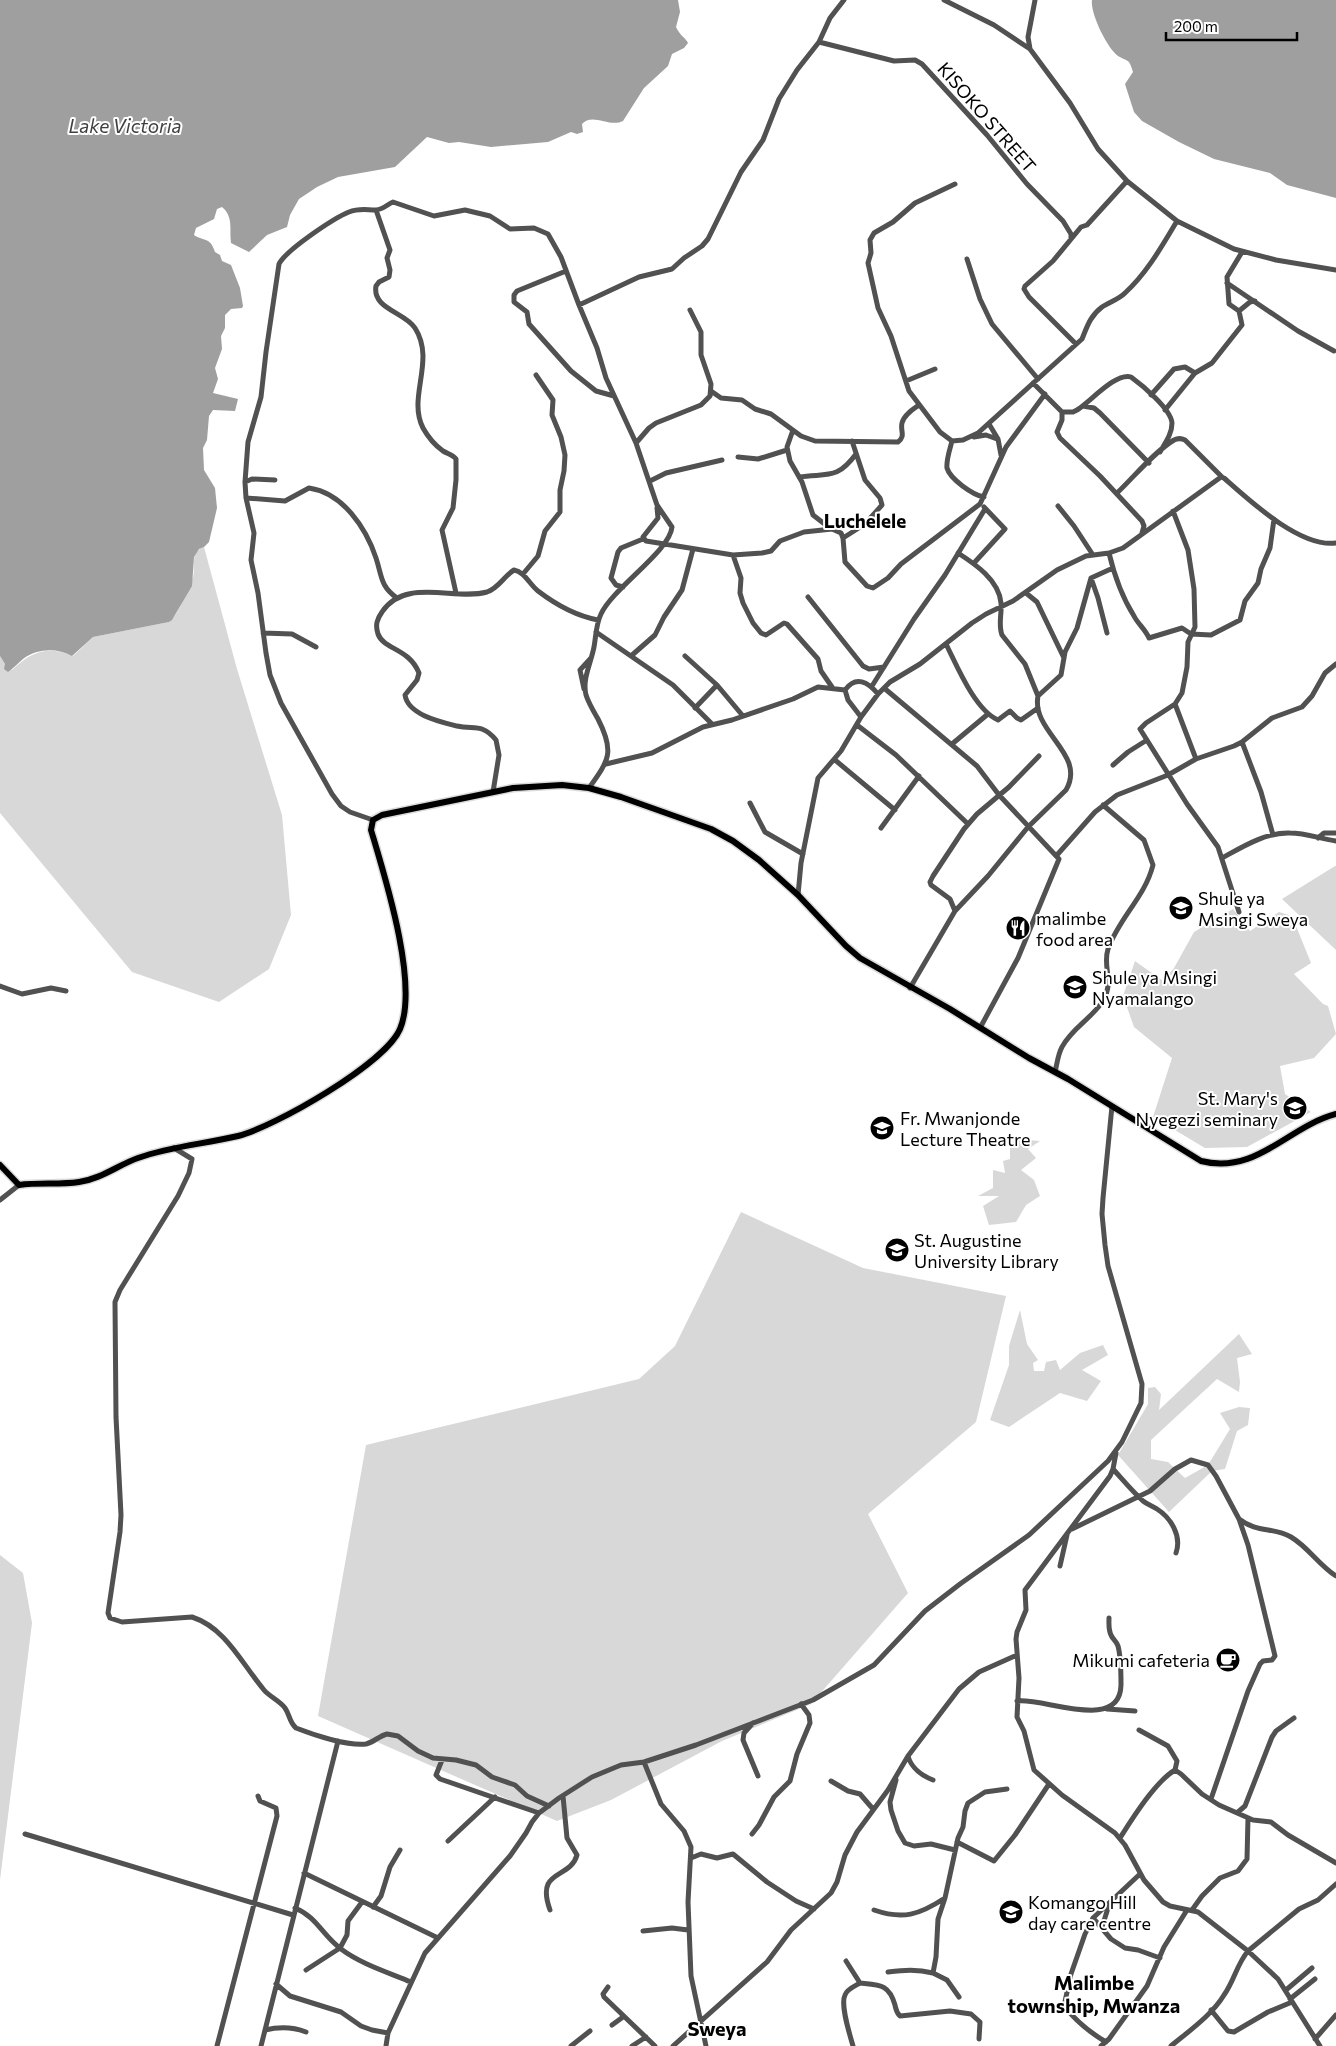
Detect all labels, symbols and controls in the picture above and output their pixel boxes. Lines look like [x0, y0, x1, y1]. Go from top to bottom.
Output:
scale bar [1166, 10, 1297, 42]
text: 200 m [1174, 17, 1218, 35]
street label: KISOKO STREET [933, 57, 1041, 177]
water label: Lake Victoria [68, 114, 182, 137]
district label: Luchelele [824, 509, 906, 532]
place label: Shule ya Msingi Sweya [1198, 887, 1308, 930]
school or university icon: Shule ya Msingi Sweya [1168, 895, 1194, 921]
place label: malimbe food area [1036, 907, 1113, 950]
restaurant icon: malimbe food area [1005, 915, 1031, 941]
place label: Shule ya Msingi Nyamalango [1092, 966, 1217, 1009]
school or university icon: Shule ya Msingi Nyamalango [1062, 974, 1088, 1000]
place label: St. Mary's Nyegezi seminary [1136, 1087, 1278, 1130]
school or university icon: St. Mary's Nyegezi seminary [1282, 1095, 1308, 1121]
place label: Fr. Mwanjonde Lecture Theatre [900, 1107, 1030, 1150]
school or university icon: Fr. Mwanjonde Lecture Theatre [869, 1115, 895, 1141]
place label: St. Augustine University Library [914, 1229, 1059, 1272]
school or university icon: St. Augustine University Library [884, 1237, 910, 1263]
cafe icon: Mikumi cafeteria [1215, 1647, 1241, 1673]
place label: Mikumi cafeteria [1072, 1649, 1210, 1671]
place label: Komango Hill day care centre [1028, 1891, 1151, 1934]
school or university icon: Komango Hill day care centre [998, 1899, 1024, 1925]
district label: Malimbe township, Mwanza [1008, 1970, 1180, 2017]
district label: Sweya [687, 2016, 747, 2040]

